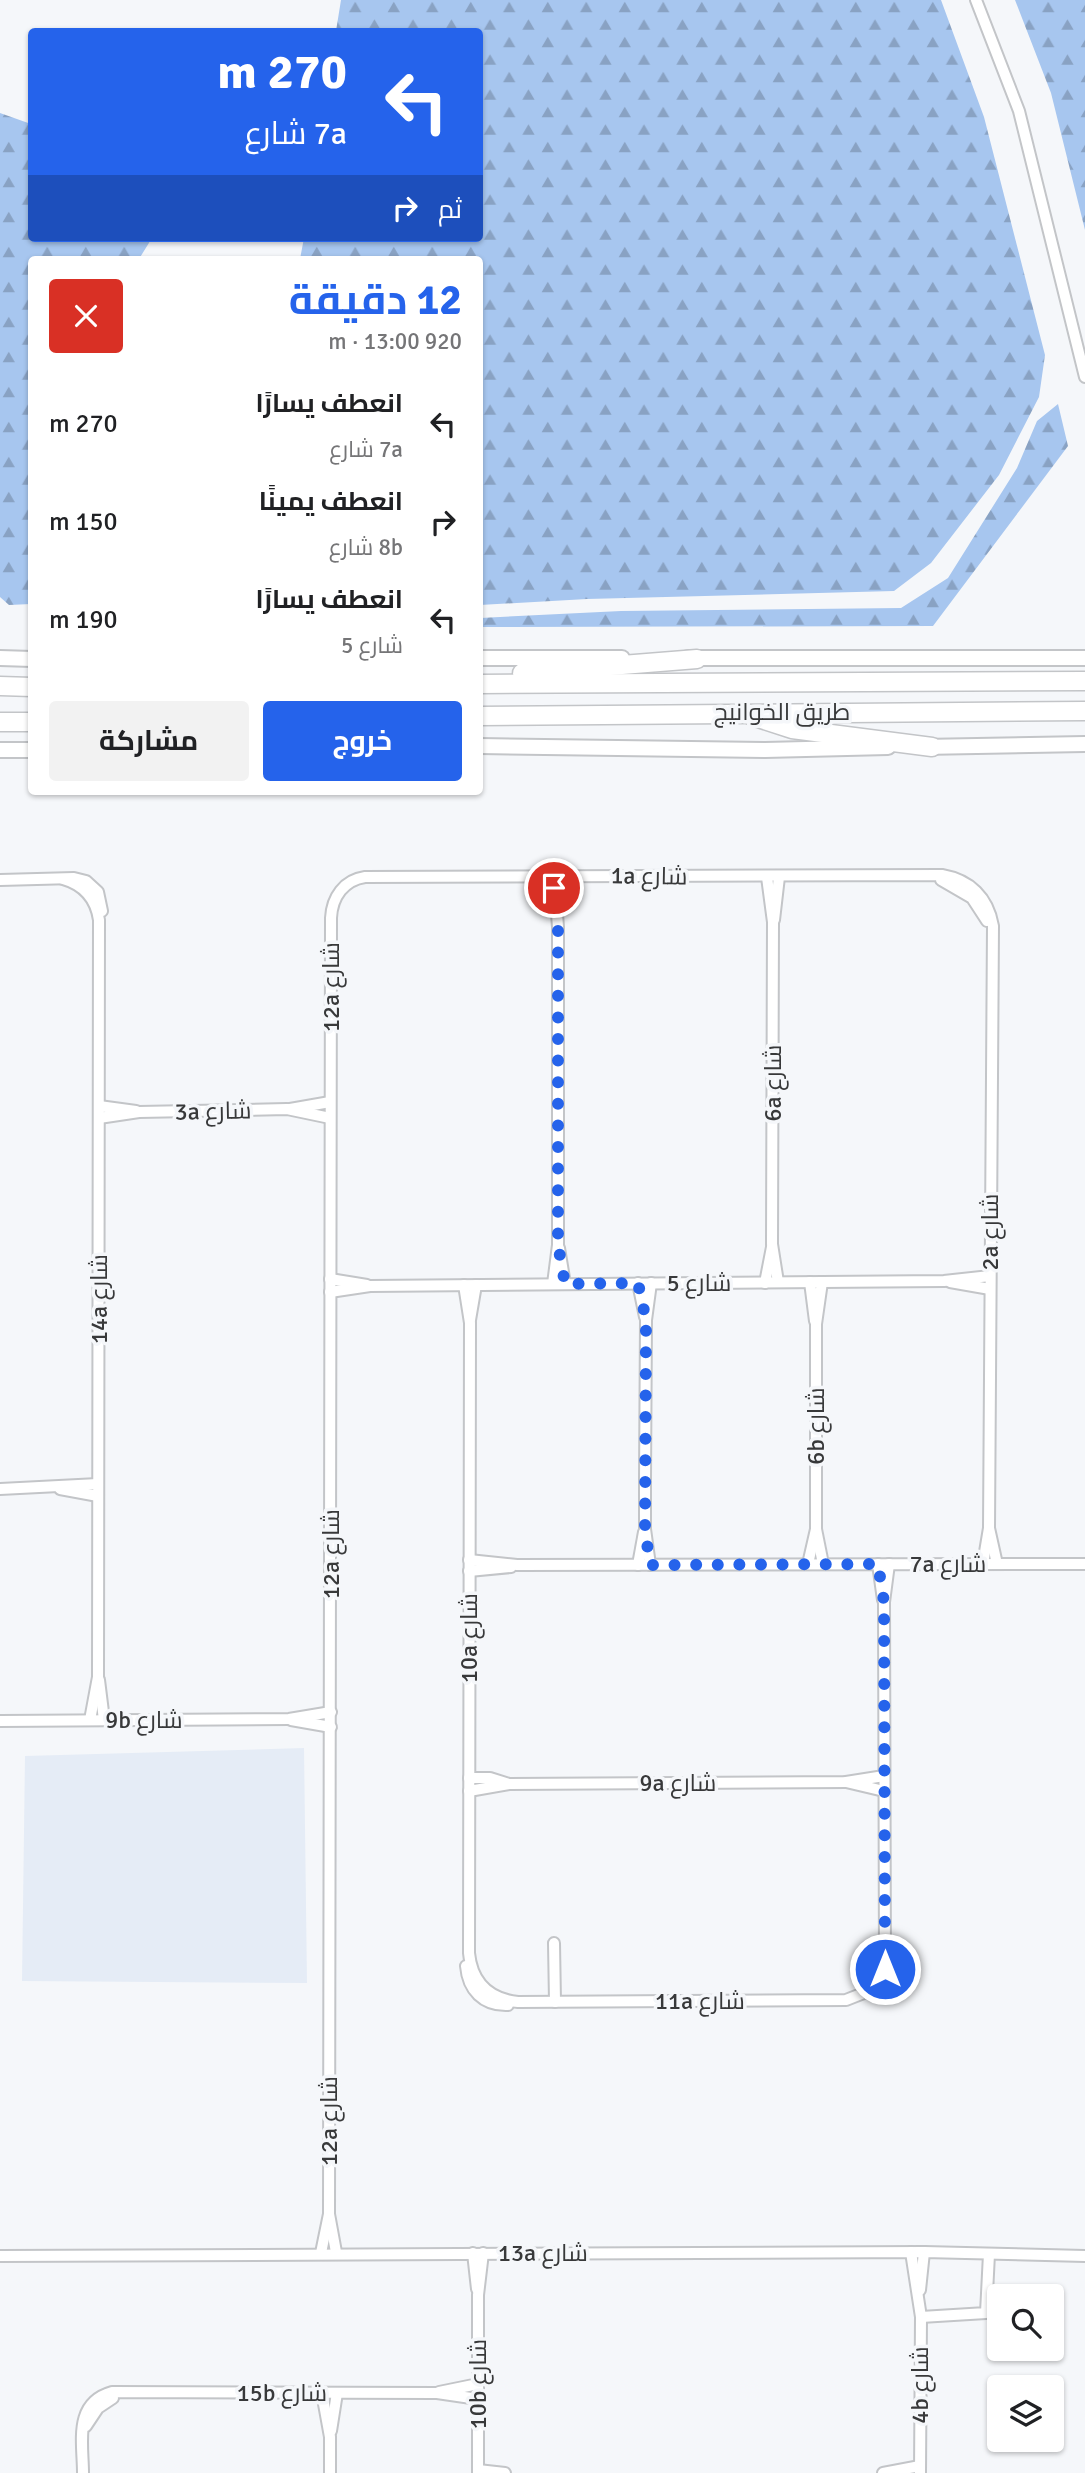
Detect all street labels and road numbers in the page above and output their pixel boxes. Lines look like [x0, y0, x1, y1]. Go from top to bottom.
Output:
street label: طريق الخوانيج [714, 697, 850, 728]
street label: 1a شارع [610, 860, 688, 893]
street label: 12a شارع [316, 942, 347, 1032]
street label: 6a شارع [758, 1045, 789, 1121]
street label: 3a شارع [174, 1095, 252, 1128]
street label: 2a شارع [975, 1194, 1006, 1270]
street label: 14a شارع [84, 1254, 115, 1344]
street label: شارع 5 [667, 1268, 731, 1299]
street label: 6b شارع [801, 1387, 832, 1465]
street label: 12a شارع [316, 1509, 347, 1599]
street label: 7a شارع [910, 1549, 986, 1580]
street label: 10a شارع [454, 1593, 485, 1683]
street label: 9b شارع [105, 1705, 183, 1736]
street label: 9a شارع [640, 1768, 716, 1799]
street label: 11a شارع [655, 1986, 745, 2017]
street label: 12a شارع [314, 2076, 345, 2166]
street label: 13a شارع [498, 2238, 588, 2269]
street label: 10b شارع [463, 2339, 494, 2429]
street label: 4b شارع [905, 2346, 936, 2424]
street label: 15b شارع [237, 2378, 327, 2409]

